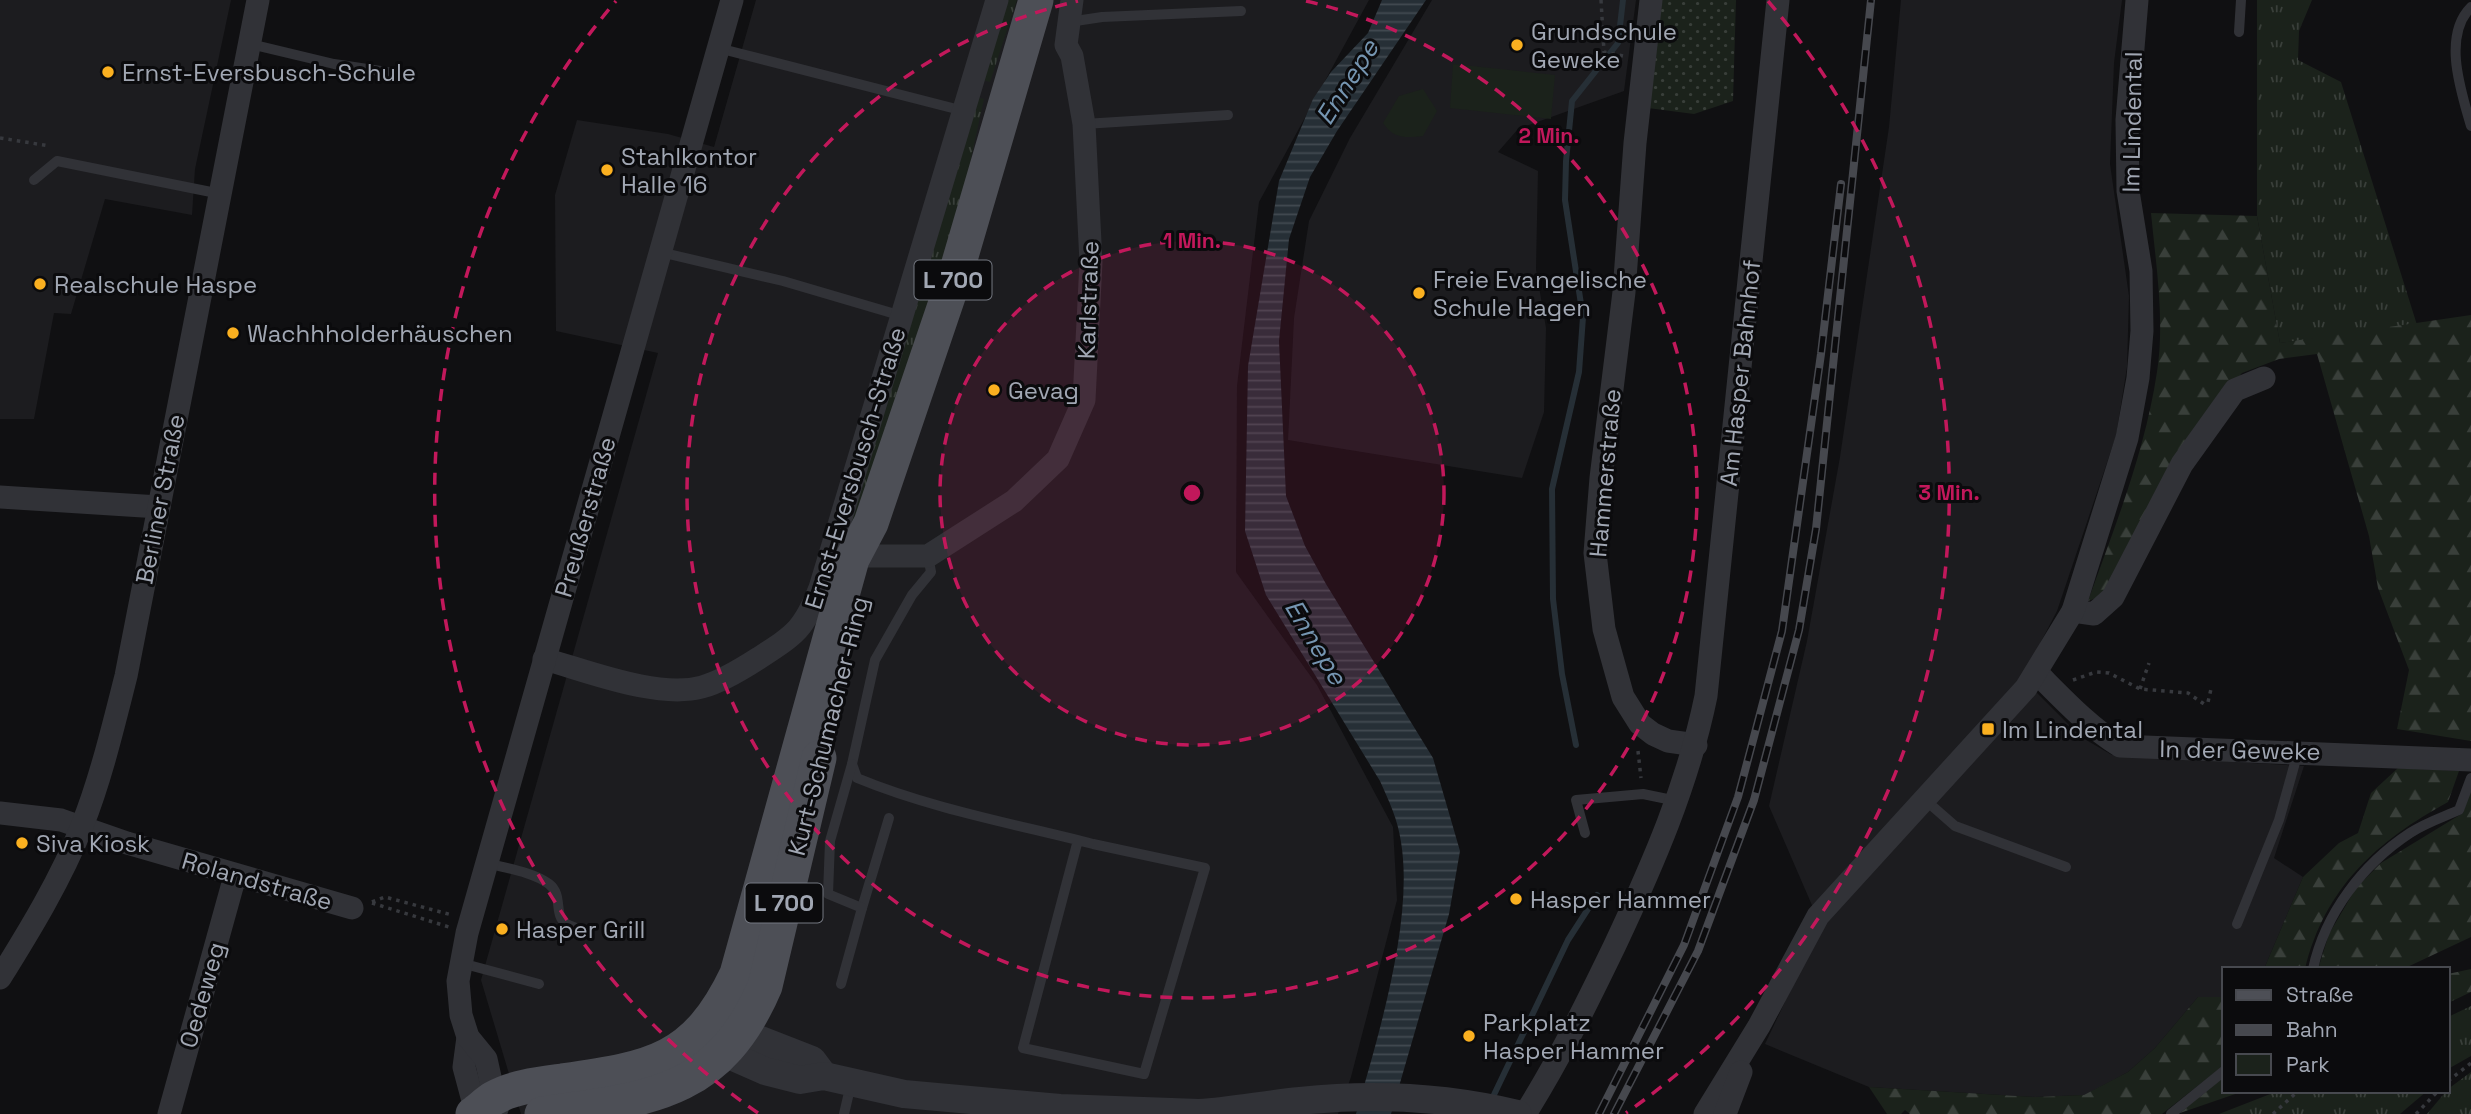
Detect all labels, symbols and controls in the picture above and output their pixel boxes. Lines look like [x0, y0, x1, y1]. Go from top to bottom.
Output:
place label: Grundschule Geweke [1531, 16, 1677, 75]
water label: Ennepe [1308, 32, 1387, 131]
marker: Grundschule Geweke [1509, 37, 1525, 53]
street label: Im Lindental [2115, 51, 2149, 193]
place label: Ernst-Eversbusch-Schule [122, 57, 416, 88]
marker: Ernst-Eversbusch-Schule [100, 64, 116, 80]
text: 2 Min. [1518, 122, 1580, 149]
place label: Stahlkontor Halle 16 [621, 141, 757, 200]
marker: Stahlkontor Halle 16 [599, 162, 615, 178]
text: 1 Min. [1163, 227, 1221, 254]
street label: Karlstraße [1070, 240, 1106, 360]
street label: Am Hasper Bahnhof [1713, 258, 1767, 488]
road number: L 700 [914, 260, 992, 300]
place label: Freie Evangelische Schule Hagen [1433, 264, 1647, 323]
place label: Realschule Haspe [54, 269, 257, 300]
marker: Realschule Haspe [32, 276, 48, 292]
marker: Freie Evangelische Schule Hagen [1411, 285, 1427, 301]
place label: Wachhholderhäuschen [247, 318, 513, 349]
street label: Ernst-Eversbusch-Straße [797, 323, 913, 613]
marker: Wachhholderhäuschen [225, 325, 241, 341]
place label: Gevag [1008, 375, 1079, 406]
marker: Gevag [986, 382, 1002, 398]
street label: Hammerstraße [1582, 387, 1628, 559]
street label: Berliner Straße [128, 411, 192, 587]
street label: Preußerstraße [547, 433, 623, 601]
text: 3 Min. [1918, 479, 1980, 506]
centre of rings [1180, 481, 1204, 505]
street label: Kurt-Schumacher-Ring [781, 593, 875, 859]
water label: Ennepe [1277, 593, 1356, 692]
place label: Im Lindental [2002, 714, 2143, 745]
marker: Im Lindental [1980, 721, 1996, 737]
street label: In der Geweke [2159, 733, 2321, 767]
place label: Siva Kiosk [36, 828, 150, 859]
marker: Siva Kiosk [14, 835, 30, 851]
street label: Rolandstraße [178, 845, 336, 917]
road number: L 700 [746, 884, 822, 922]
place label: Hasper Hammer [1530, 884, 1711, 915]
marker: Hasper Hammer [1508, 891, 1524, 907]
place label: Hasper Grill [516, 914, 646, 945]
marker: Hasper Grill [494, 921, 510, 937]
street label: Oedeweg [172, 939, 232, 1051]
legend [2222, 967, 2450, 1093]
text: Straße [2286, 981, 2354, 1008]
place label: Parkplatz Hasper Hammer [1483, 1007, 1664, 1066]
text: Bahn [2286, 1016, 2338, 1043]
marker: Parkplatz Hasper Hammer [1461, 1028, 1477, 1044]
text: Park [2286, 1051, 2330, 1078]

